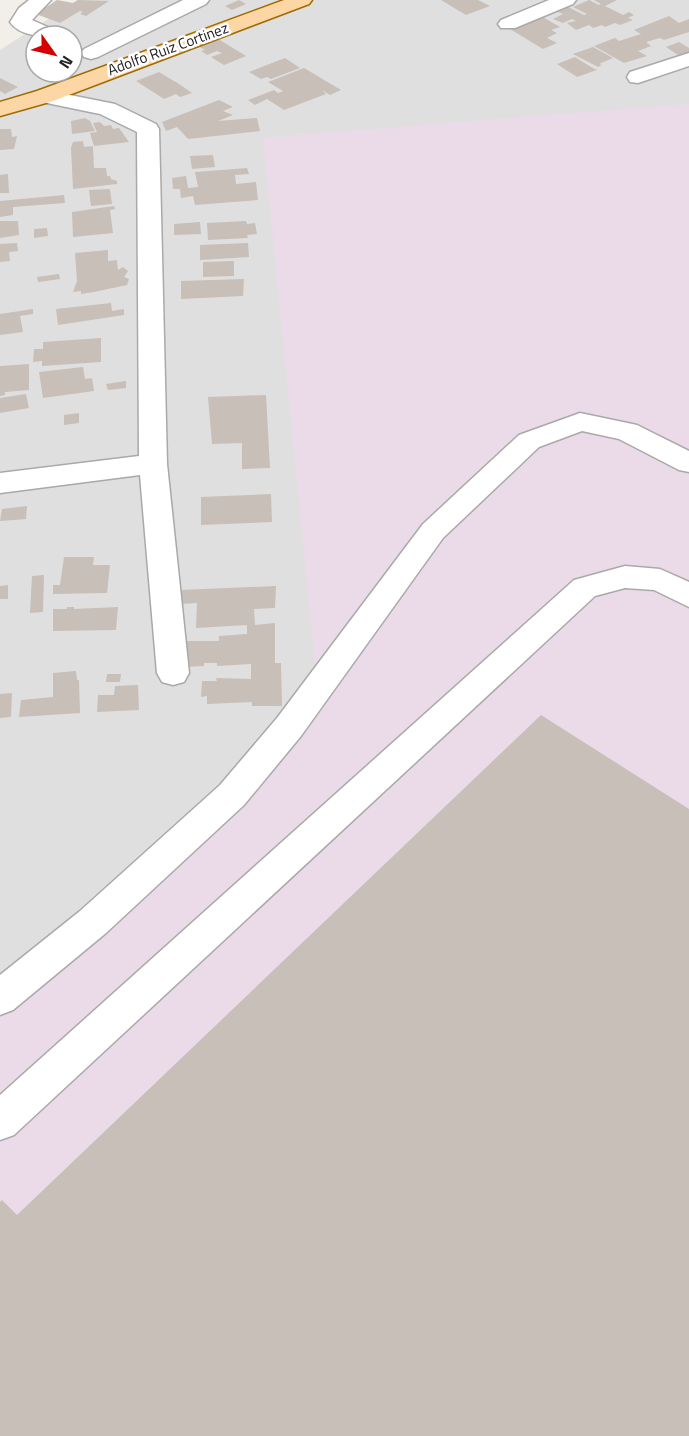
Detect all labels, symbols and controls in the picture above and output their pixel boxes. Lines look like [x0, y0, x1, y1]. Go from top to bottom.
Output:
street label: Adolfo Ruiz Cortinez [104, 16, 232, 81]
north arrow [24, 24, 84, 84]
text: N [53, 51, 79, 74]

